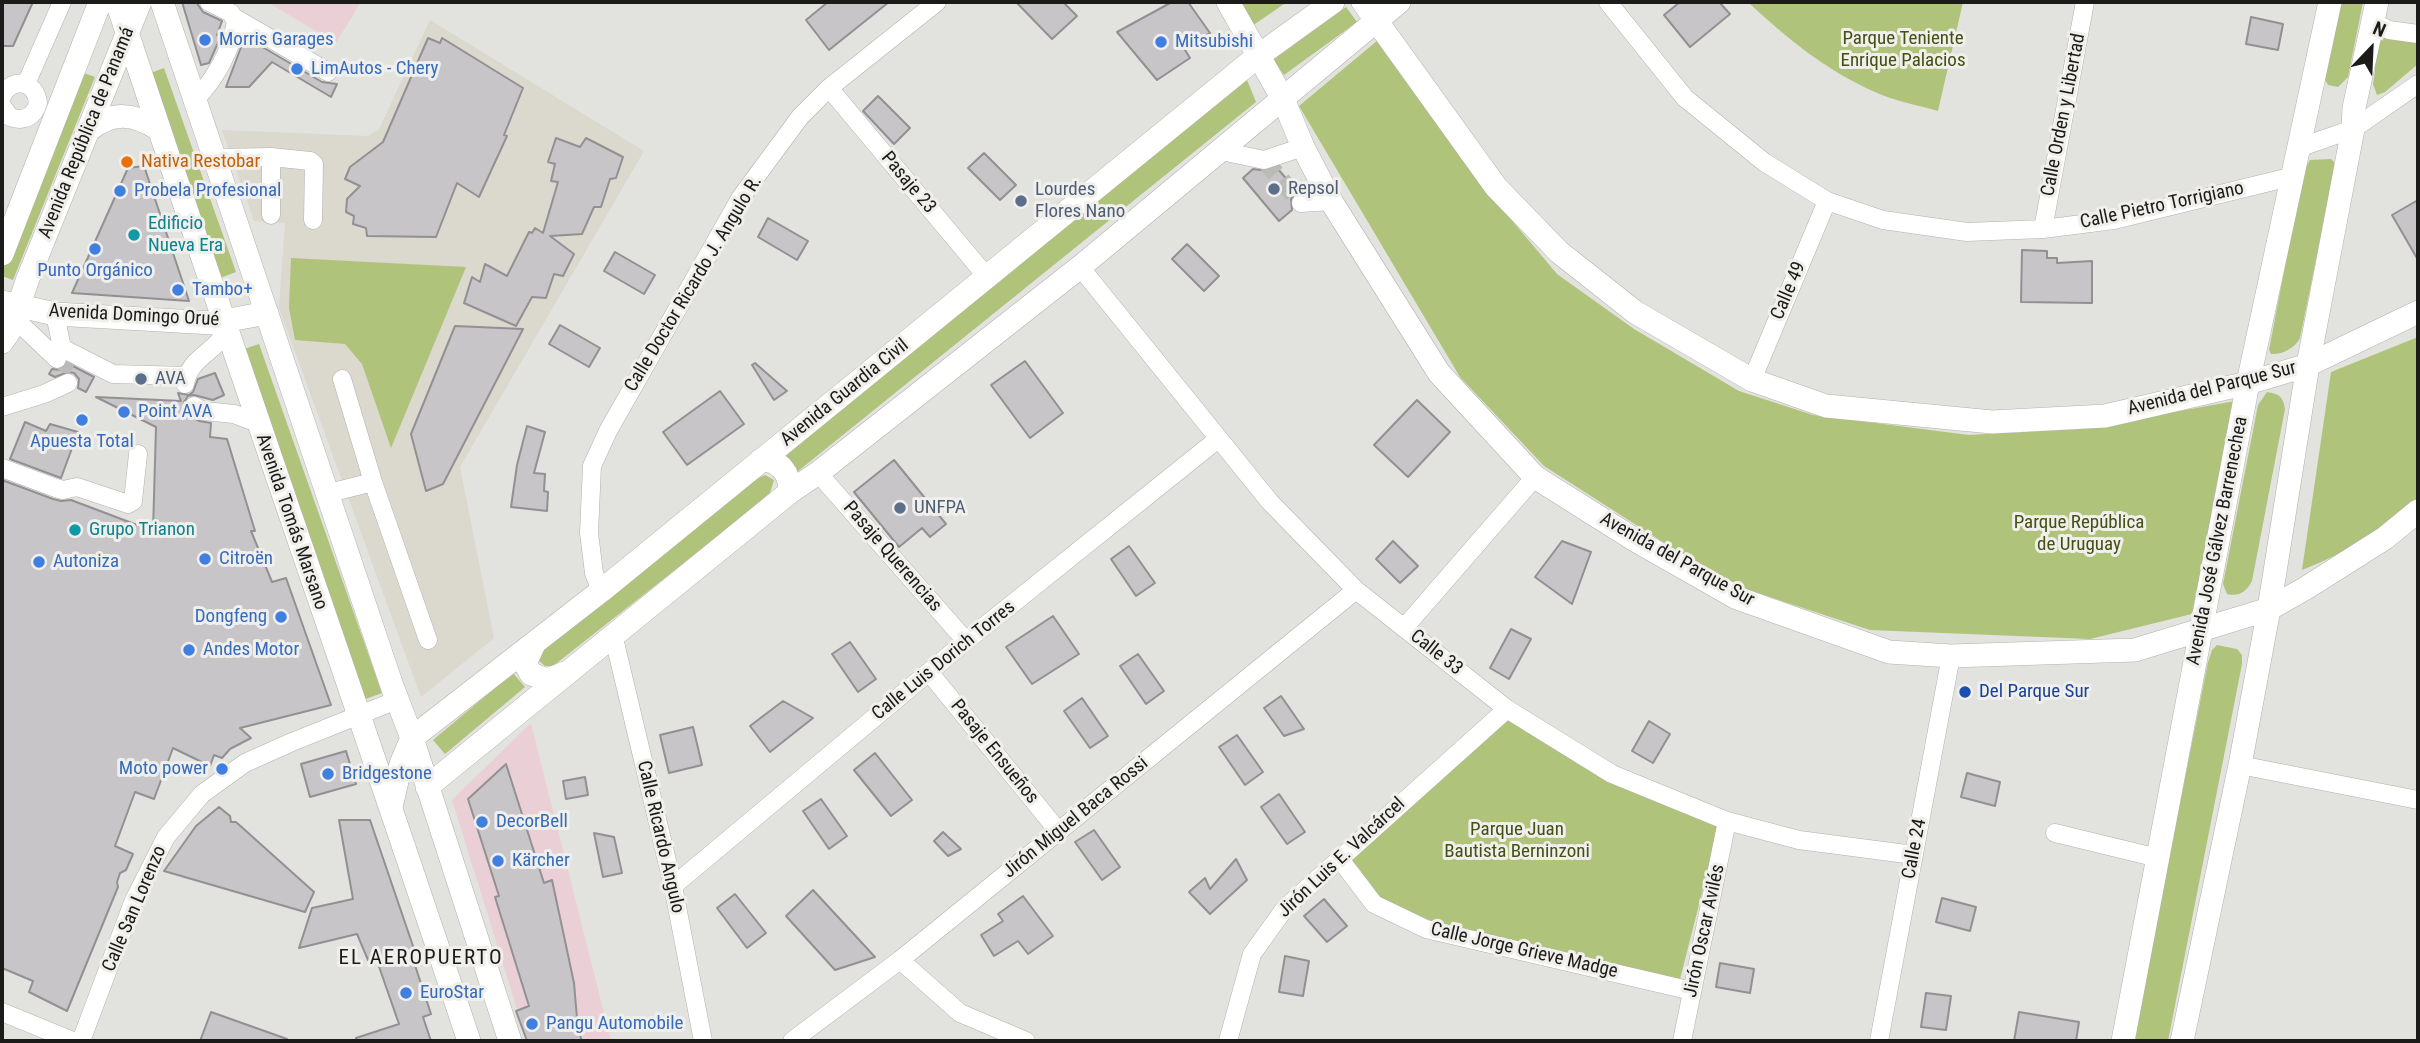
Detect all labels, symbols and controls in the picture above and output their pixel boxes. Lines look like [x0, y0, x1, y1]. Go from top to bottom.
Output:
north arrow [2336, 14, 2406, 84]
text: N [2370, 16, 2389, 42]
street label: Avenida República de Panamá [34, 24, 140, 242]
park label: Parque Teniente Enrique Palacios [1840, 28, 1966, 72]
place label: Morris Garages [219, 29, 334, 51]
place label: Mitsubishi [1175, 31, 1253, 53]
marker: Morris Garages [197, 32, 213, 48]
street label: Calle Orden y Libertad [2037, 32, 2091, 198]
marker: Mitsubishi [1153, 34, 1169, 50]
place label: LimAutos - Chery [311, 58, 439, 80]
marker: LimAutos - Chery [289, 61, 305, 77]
street label: Pasaje 23 [876, 147, 940, 219]
place label: Nativa Restobar [141, 151, 260, 173]
marker: Nativa Restobar [119, 154, 135, 170]
street label: Calle Doctor Ricardo J. Angulo R. [620, 172, 768, 396]
place label: Repsol [1288, 178, 1339, 200]
street label: Calle Pietro Torrigiano [2078, 178, 2246, 234]
place label: Lourdes Flores Nano [1035, 179, 1125, 223]
place label: Probela Profesional [134, 180, 281, 202]
marker: Repsol [1266, 181, 1282, 197]
marker: Probela Profesional [112, 183, 128, 199]
marker: Lourdes Flores Nano [1013, 193, 1029, 209]
place label: Edificio Nueva Era [148, 213, 223, 257]
marker: Edificio Nueva Era [126, 227, 142, 243]
marker: Punto Orgánico [87, 241, 103, 257]
street label: Calle 49 [1767, 259, 1811, 323]
place label: Punto Orgánico [37, 260, 153, 282]
place label: Tambo+ [192, 279, 253, 301]
marker: Tambo+ [170, 282, 186, 298]
street label: Avenida Domingo Orué [48, 300, 220, 332]
street label: Avenida Guardia Civil [776, 334, 914, 452]
street label: Avenida del Parque Sur [2125, 357, 2299, 421]
place label: AVA [155, 368, 186, 390]
marker: AVA [133, 371, 149, 387]
place label: Point AVA [138, 401, 213, 423]
marker: Point AVA [116, 404, 132, 420]
marker: Apuesta Total [74, 412, 90, 428]
street label: Avenida José Gálvez Barrenechea [2183, 415, 2253, 667]
place label: Apuesta Total [30, 431, 134, 453]
street label: Avenida Tomás Marsano [250, 431, 332, 613]
street label: Pasaje Querencias [838, 497, 946, 617]
place label: UNFPA [914, 497, 966, 519]
marker: UNFPA [892, 500, 908, 516]
street label: Avenida del Parque Sur [1596, 508, 1758, 612]
park label: Parque República de Uruguay [2014, 512, 2144, 556]
place label: Grupo Trianon [89, 519, 195, 541]
marker: Grupo Trianon [67, 522, 83, 538]
place label: Citroën [219, 548, 273, 570]
place label: Autoniza [53, 551, 119, 573]
marker: Citroën [197, 551, 213, 567]
marker: Autoniza [31, 554, 47, 570]
street label: Calle Luis Dorich Torres [868, 596, 1020, 726]
place label: Dongfeng [195, 606, 267, 628]
marker: Dongfeng [273, 609, 289, 625]
street label: Calle 33 [1405, 625, 1467, 681]
place label: Andes Motor [203, 639, 299, 661]
marker: Andes Motor [181, 642, 197, 658]
place label: Del Parque Sur [1979, 681, 2089, 703]
marker: Del Parque Sur [1957, 684, 1973, 700]
street label: Pasaje Ensueños [945, 695, 1043, 809]
street label: Jirón Miguel Baca Rossi [999, 752, 1153, 884]
place label: Moto power [119, 758, 208, 780]
street label: Calle Ricardo Angulo [631, 759, 689, 915]
marker: Moto power [214, 761, 230, 777]
place label: Bridgestone [342, 763, 432, 785]
marker: Bridgestone [320, 766, 336, 782]
street label: Jirón Luis E. Valcárcel [1274, 793, 1410, 923]
place label: DecorBell [496, 811, 568, 833]
marker: DecorBell [474, 814, 490, 830]
street label: Calle 24 [1898, 817, 1932, 881]
park label: Parque Juan Bautista Berninzoni [1444, 819, 1590, 863]
street label: Calle San Lorenzo [98, 843, 172, 975]
place label: Kärcher [512, 850, 570, 872]
marker: Kärcher [490, 853, 506, 869]
street label: Jirón Oscar Avilés [1680, 862, 1730, 1000]
street label: Calle Jorge Grieve Madge [1428, 918, 1620, 984]
district label: EL AEROPUERTO [340, 946, 502, 972]
place label: EuroStar [420, 982, 484, 1004]
marker: EuroStar [398, 985, 414, 1001]
place label: Pangu Automobile [546, 1013, 683, 1035]
marker: Pangu Automobile [524, 1016, 540, 1032]

